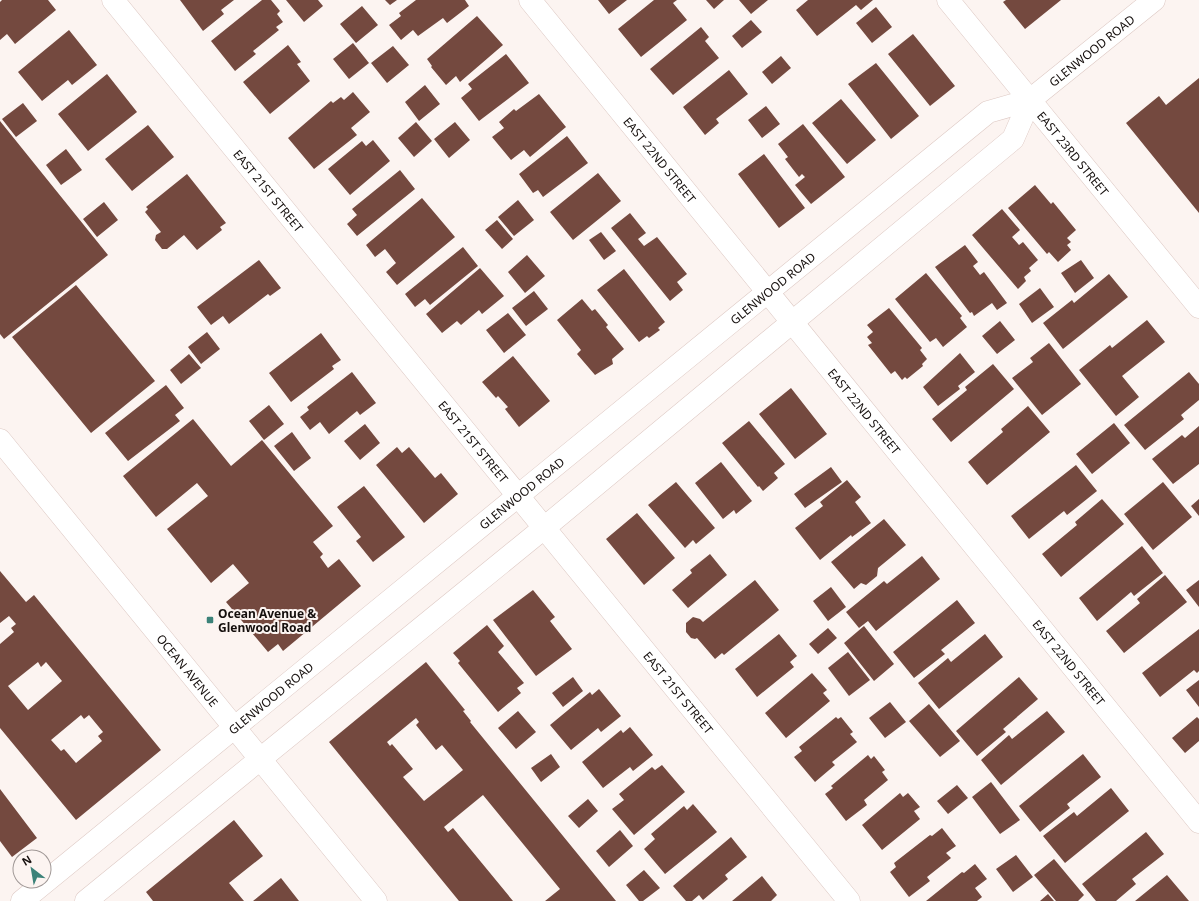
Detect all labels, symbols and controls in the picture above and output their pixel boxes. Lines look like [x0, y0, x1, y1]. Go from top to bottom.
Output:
street label: GLENWOOD ROAD [1045, 10, 1138, 90]
street label: EAST 23RD STREET [1034, 107, 1113, 199]
street label: EAST 22ND STREET [620, 113, 700, 207]
street label: EAST 21ST STREET [230, 146, 308, 236]
street label: GLENWOOD ROAD [726, 248, 819, 328]
street label: EAST 22ND STREET [824, 364, 905, 458]
street label: EAST 21ST STREET [435, 397, 513, 486]
street label: GLENWOOD ROAD [475, 453, 568, 533]
place label: Ocean Avenue & Glenwood Road [218, 605, 316, 636]
marker: Ocean Avenue & Glenwood Road [205, 615, 215, 625]
street label: EAST 22ND STREET [1029, 616, 1109, 709]
street label: OCEAN AVENUE [153, 630, 223, 710]
street label: EAST 21ST STREET [640, 648, 718, 737]
street label: GLENWOOD ROAD [224, 658, 317, 738]
north arrow [12, 849, 52, 889]
text: N [19, 851, 34, 869]

